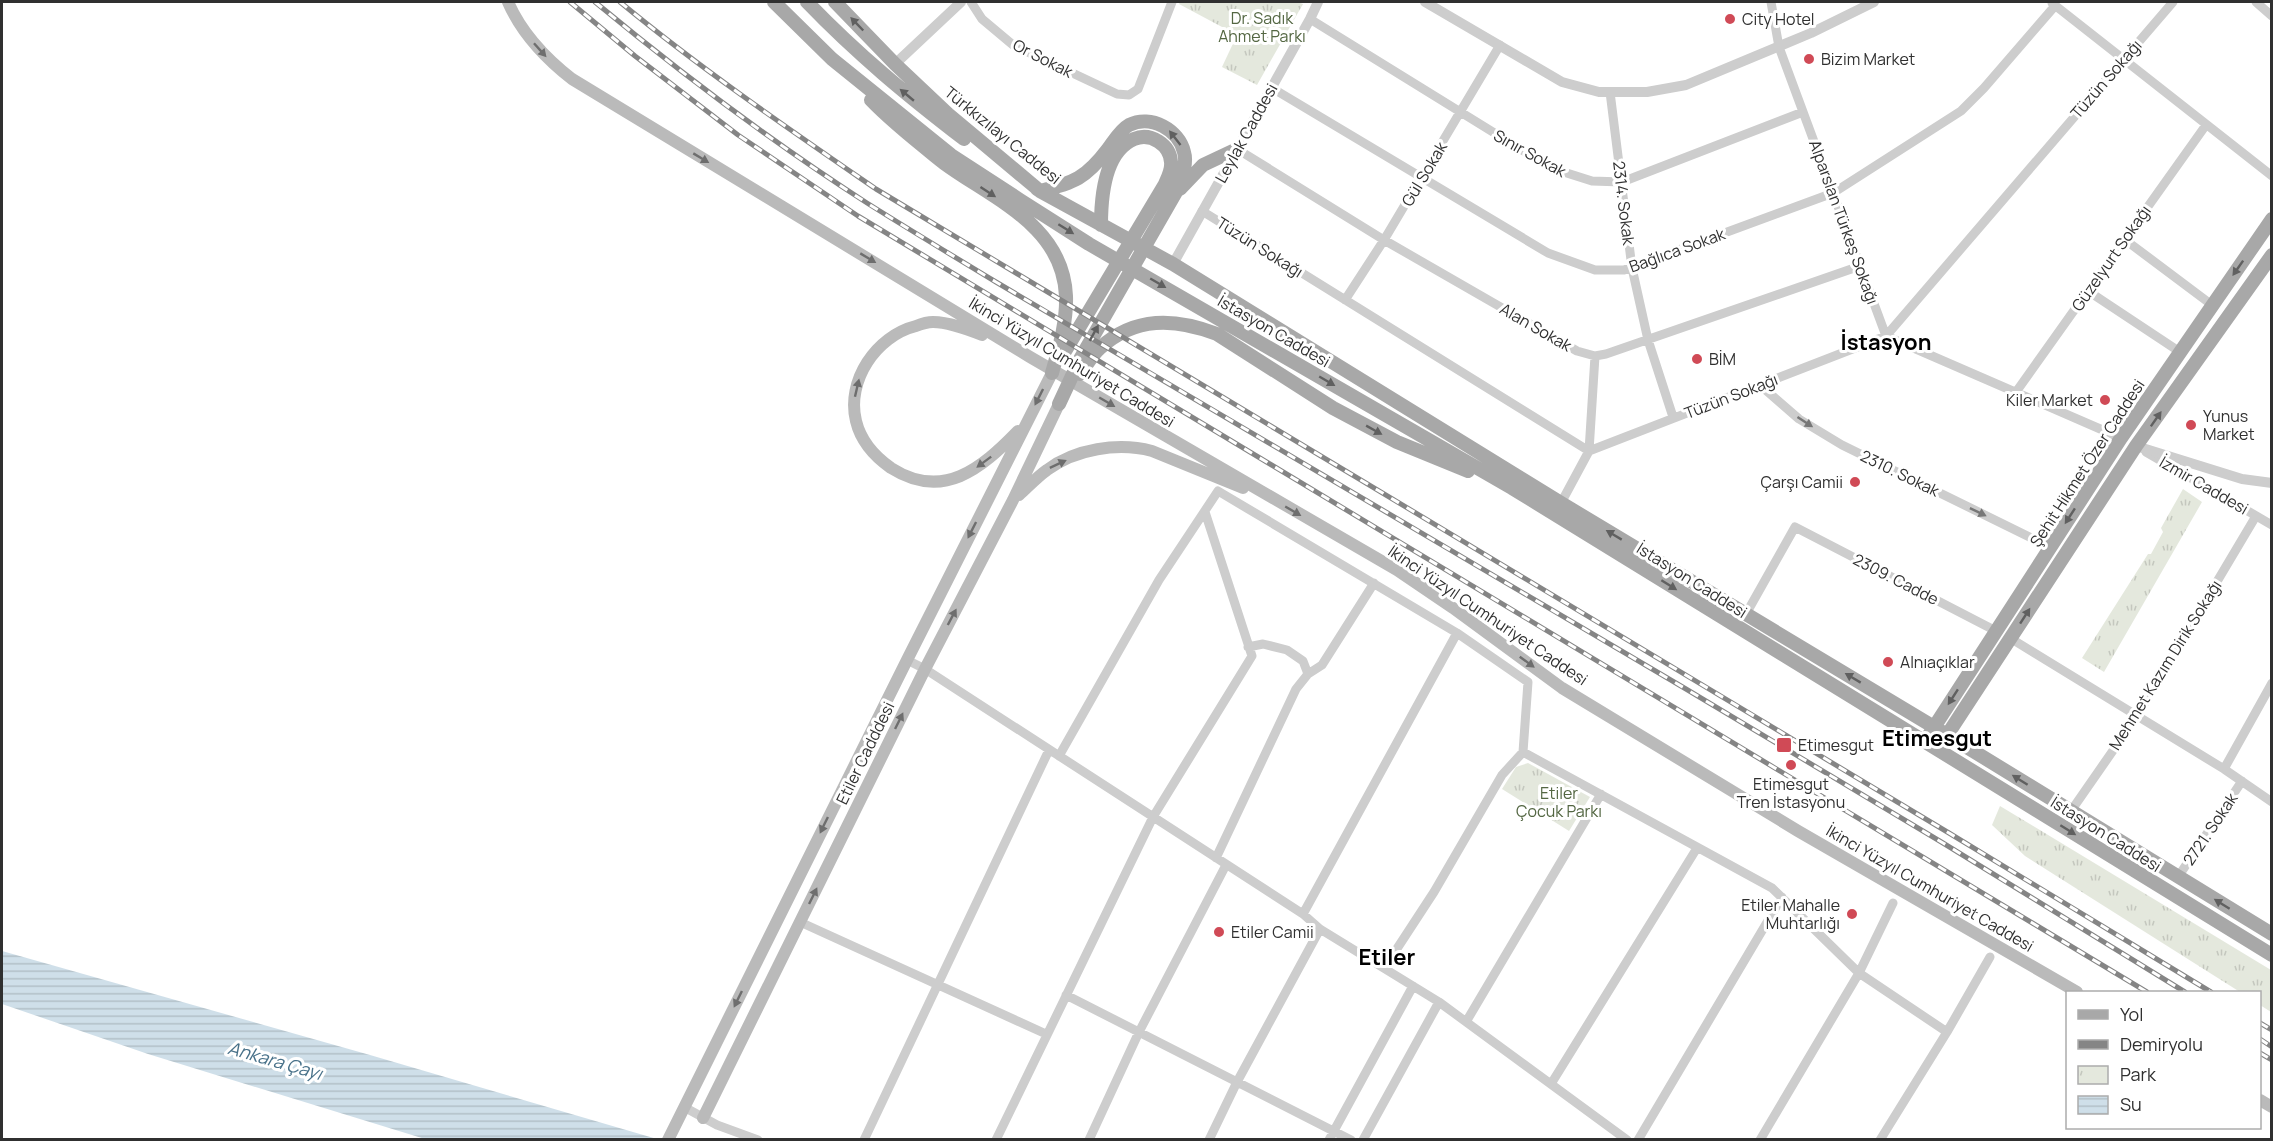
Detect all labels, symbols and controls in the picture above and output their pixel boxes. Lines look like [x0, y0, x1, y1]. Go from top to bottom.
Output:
park label: Dr. Sadık Ahmet Parkı [1218, 7, 1306, 47]
place label: City Hotel [1742, 8, 1815, 30]
marker: City Hotel [1723, 12, 1737, 26]
one-way arrow [850, 18, 864, 32]
street label: Or Sokak [1009, 34, 1078, 83]
street label: Tüzün Sokağı [2065, 35, 2147, 123]
one-way arrow [533, 42, 546, 57]
place label: Bizim Market [1821, 48, 1915, 70]
marker: Bizim Market [1802, 52, 1816, 66]
street label: Leylak Caddesi [1210, 79, 1282, 187]
street label: Türkkızılayı Caddesi [940, 81, 1066, 189]
one-way arrow [899, 88, 915, 101]
street label: Sınır Sokak [1490, 124, 1571, 183]
one-way arrow [1169, 130, 1182, 146]
street label: Gül Sokak [1396, 137, 1452, 210]
street label: Alparslan Türkeş Sokağı [1804, 137, 1884, 307]
one-way arrow [693, 153, 709, 164]
street label: 2314. Sokak [1608, 160, 1640, 247]
one-way arrow [979, 187, 996, 198]
street label: Güzelyurt Sokağı [2066, 201, 2156, 315]
street label: Tüzün Sokağı [1212, 212, 1308, 282]
street label: Bağlıca Sokak [1626, 222, 1729, 278]
one-way arrow [1058, 223, 1074, 234]
one-way arrow [860, 253, 876, 264]
one-way arrow [2232, 259, 2244, 275]
one-way arrow [1150, 278, 1167, 288]
street label: İstasyon Caddesi [1214, 290, 1334, 372]
street label: İkinci Yüzyıl Cumhuriyet Caddesi [965, 292, 1179, 432]
street label: Alan Sokak [1496, 298, 1577, 357]
one-way arrow [1089, 325, 1100, 341]
district label: İstasyon [1841, 327, 1931, 357]
place label: BİM [1709, 348, 1736, 370]
marker: BİM [1690, 352, 1704, 366]
street label: Tüzün Sokağı [1681, 368, 1781, 424]
street label: Şehit Hikmet Özer Caddesi [2024, 375, 2150, 551]
one-way arrow [1319, 376, 1336, 386]
one-way arrow [853, 379, 863, 397]
one-way arrow [1035, 389, 1044, 406]
place label: Kiler Market [2006, 389, 2093, 411]
marker: Kiler Market [2098, 393, 2112, 407]
one-way arrow [1099, 397, 1116, 407]
place label: Yunus Market [2203, 405, 2255, 445]
one-way arrow [2150, 411, 2162, 427]
one-way arrow [1797, 416, 1813, 427]
marker: Yunus Market [2184, 418, 2198, 432]
one-way arrow [1366, 425, 1383, 435]
street label: 2310. Sokak [1857, 444, 1944, 502]
street label: İzmir Caddesi [2156, 451, 2252, 519]
one-way arrow [977, 456, 993, 468]
one-way arrow [1050, 459, 1067, 468]
place label: Çarşı Camii [1761, 471, 1843, 493]
marker: Çarşı Camii [1848, 475, 1862, 489]
one-way arrow [1285, 506, 1302, 516]
one-way arrow [1969, 507, 1986, 516]
one-way arrow [2065, 508, 2076, 524]
one-way arrow [967, 522, 977, 539]
one-way arrow [1606, 529, 1622, 540]
street label: İstasyon Caddesi [1632, 537, 1752, 623]
street label: İkinci Yüzyıl Cumhuriyet Caddesi [1384, 540, 1592, 690]
street label: 2309. Cadde [1849, 548, 1943, 610]
street label: Mehmet Kazım Dirik Sokağı [2104, 576, 2226, 754]
one-way arrow [1661, 579, 1677, 590]
one-way arrow [2019, 608, 2030, 624]
one-way arrow [947, 609, 957, 626]
place label: Alnıaçıklar [1900, 651, 1975, 673]
marker: Alnıaçıklar [1881, 655, 1895, 669]
one-way arrow [1519, 656, 1535, 668]
one-way arrow [1845, 673, 1861, 684]
one-way arrow [1948, 689, 1959, 705]
street label: Etiler Cadddesi [831, 698, 899, 808]
one-way arrow [895, 712, 904, 729]
district label: Etimesgut [1882, 723, 1992, 753]
place label: Etimesgut [1798, 734, 1874, 756]
marker: Etimesgut [1775, 736, 1793, 754]
marker: Etimesgut Tren İstasyonu [1784, 758, 1798, 772]
place label: Etimesgut Tren İstasyonu [1737, 773, 1845, 813]
one-way arrow [2012, 774, 2028, 785]
park label: Etiler Çocuk Parkı [1516, 782, 1602, 822]
street label: 2721. Sokak [2178, 787, 2243, 870]
street label: İstasyon Caddesi [2046, 791, 2166, 877]
one-way arrow [820, 816, 829, 833]
street label: İkinci Yüzyıl Cumhuriyet Caddesi [1822, 819, 2038, 957]
one-way arrow [2060, 824, 2076, 835]
one-way arrow [808, 887, 817, 904]
place label: Etiler Mahalle Muhtarlığı [1741, 894, 1840, 934]
one-way arrow [2214, 898, 2230, 909]
marker: Etiler Mahalle Muhtarlığı [1845, 907, 1859, 921]
place label: Etiler Camii [1231, 921, 1314, 943]
marker: Etiler Camii [1212, 925, 1226, 939]
district label: Etiler [1359, 942, 1416, 972]
one-way arrow [733, 991, 742, 1008]
legend [2066, 991, 2261, 1129]
text: Yol [2120, 1002, 2143, 1026]
text: Demiryolu [2120, 1032, 2203, 1056]
water label: Ankara Çayı [225, 1035, 327, 1085]
text: Park [2120, 1062, 2157, 1086]
text: Su [2120, 1092, 2142, 1116]

